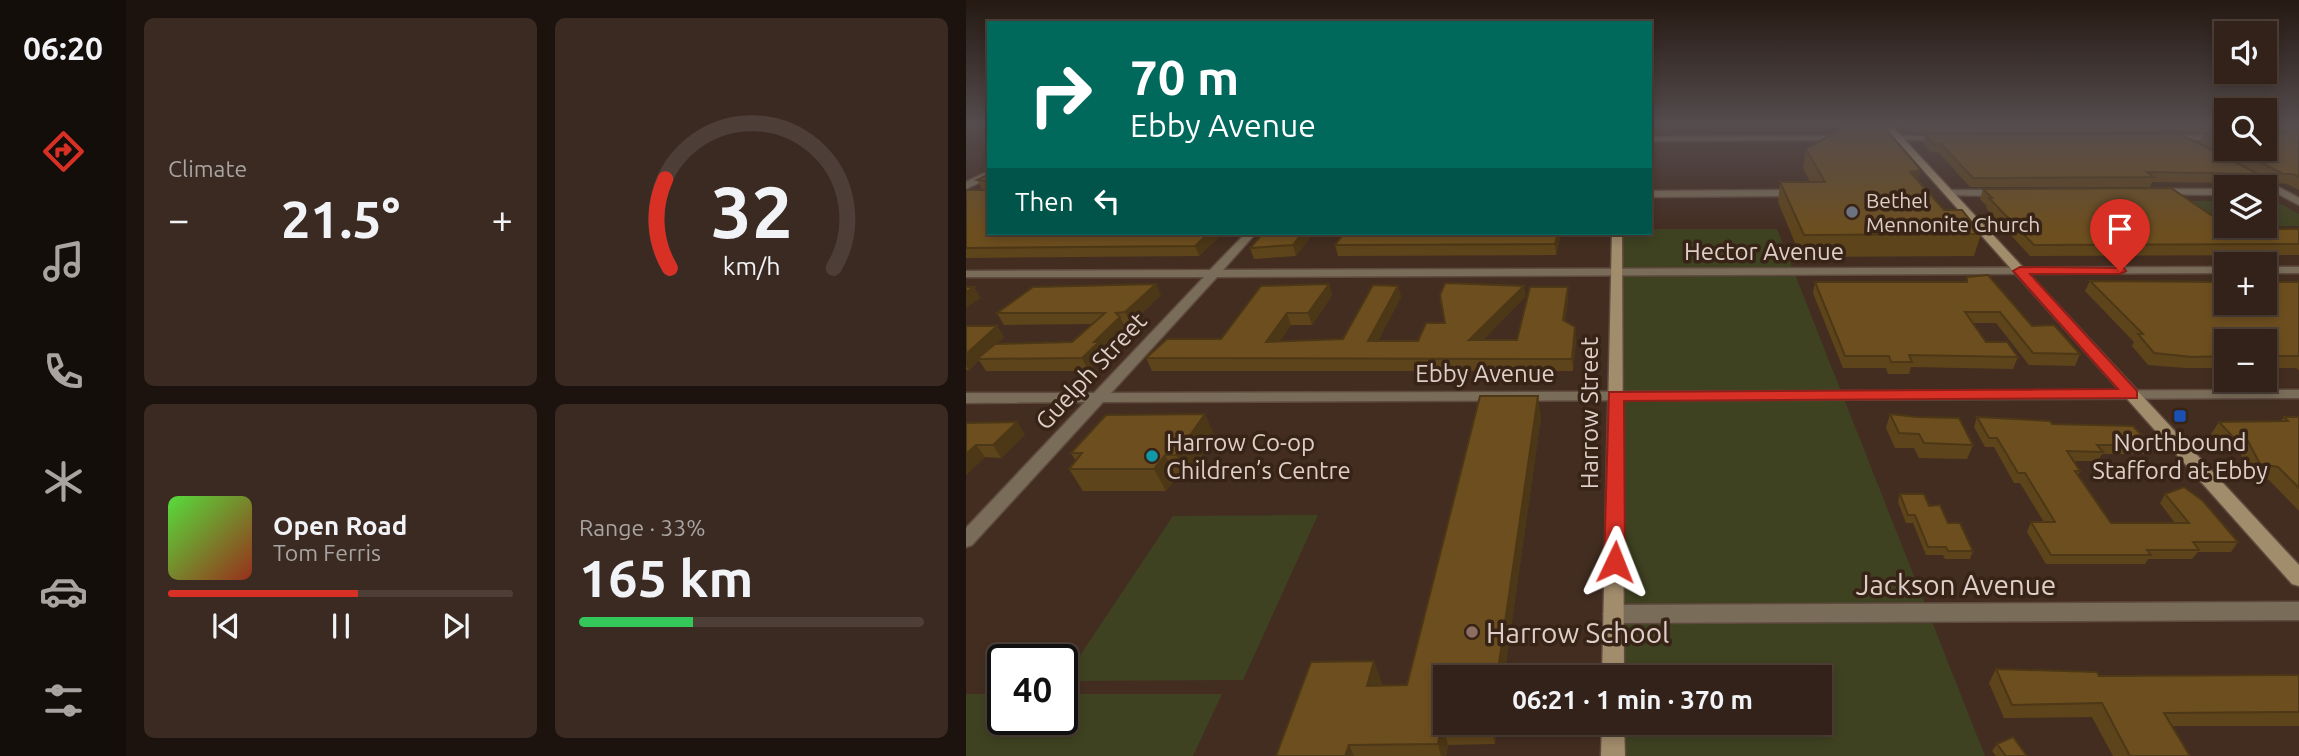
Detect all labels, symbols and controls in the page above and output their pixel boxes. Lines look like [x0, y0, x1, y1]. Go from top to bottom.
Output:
map controls [2214, 21, 2277, 392]
button: sound [2214, 21, 2277, 84]
text: 06:20 [23, 30, 103, 66]
icon: right [1015, 49, 1106, 140]
text: 70 m [1130, 49, 1239, 104]
button: search [2214, 98, 2277, 161]
text: Ebby Avenue [1130, 107, 1316, 143]
icon: directions [39, 127, 88, 176]
text: Climate [168, 156, 247, 181]
text: 32 [710, 170, 793, 252]
button: layers [2214, 175, 2277, 238]
icon: left [1088, 182, 1126, 220]
text: Then [1015, 187, 1074, 216]
place label: Bethel Mennonite Church [1866, 188, 2040, 236]
text: 21.5° [281, 190, 400, 248]
text: − [168, 198, 189, 240]
text: + [492, 198, 513, 240]
pin [2090, 199, 2150, 271]
marker: Bethel Mennonite Church [1844, 204, 1860, 220]
icon: arrive [2101, 210, 2139, 248]
icon: music [39, 237, 88, 286]
street label: Hector Avenue [1684, 238, 1844, 265]
text: km/h [723, 252, 780, 280]
button: + [2214, 252, 2277, 315]
street label: Guelph Street [1030, 307, 1152, 435]
button: − [2214, 329, 2277, 392]
street label: Harrow Street [1576, 336, 1603, 489]
icon: phone [39, 347, 88, 396]
street label: Ebby Avenue [1415, 360, 1555, 387]
marker: Northbound Stafford at Ebby [2172, 408, 2188, 424]
place label: Harrow Co-op Children’s Centre [1166, 429, 1351, 484]
place label: Northbound Stafford at Ebby [2092, 429, 2268, 484]
marker: Harrow Co-op Children’s Centre [1144, 448, 1160, 464]
icon: climate [39, 457, 88, 506]
text: Open Road [273, 511, 407, 540]
text: Range · 33% [579, 515, 706, 540]
position arrow [1578, 525, 1652, 599]
text: Tom Ferris [273, 540, 381, 565]
text: 165 km [579, 549, 753, 607]
icon: car [39, 567, 88, 616]
street label: Jackson Avenue [1856, 569, 2056, 600]
icon: previous [207, 607, 245, 645]
icon: pause [322, 607, 360, 645]
icon: next [437, 607, 475, 645]
place label: Harrow School [1486, 617, 1669, 648]
marker: Harrow School [1464, 624, 1480, 640]
speed limit sign: 40 [987, 644, 1078, 735]
icon: filters [39, 676, 88, 725]
text: 06:21 · 1 min · 370 m [1512, 685, 1753, 714]

